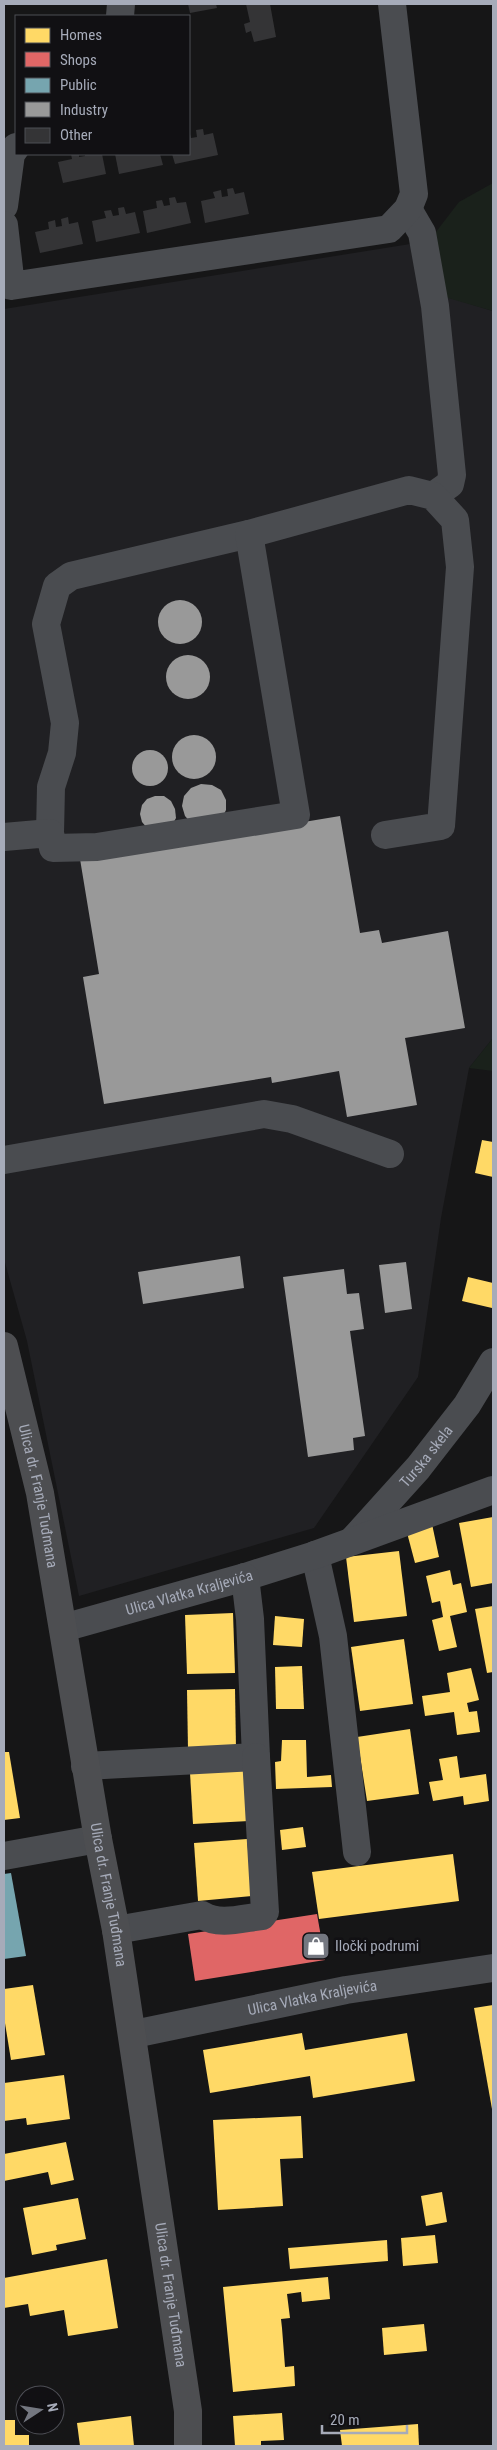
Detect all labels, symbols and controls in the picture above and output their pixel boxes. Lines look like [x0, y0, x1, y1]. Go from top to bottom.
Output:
legend [15, 15, 190, 155]
text: Homes [60, 26, 102, 44]
text: Shops [60, 51, 97, 69]
text: Public [60, 76, 97, 94]
text: Industry [60, 101, 108, 119]
text: Other [60, 126, 93, 144]
street label: Ulica dr. Franje Tuđmana [15, 1422, 61, 1569]
street label: Turska skela [396, 1422, 457, 1491]
street label: Ulica Vlatka Kraljevića [124, 1566, 255, 1619]
street label: Ulica dr. Franje Tuđmana [86, 1822, 130, 1968]
shop icon: Iločki podrumi [301, 1931, 331, 1961]
place label: Iločki podrumi [335, 1937, 419, 1955]
street label: Ulica Vlatka Kraljevića [246, 1976, 378, 2019]
street label: Ulica dr. Franje Tuđmana [151, 2221, 190, 2369]
north arrow [15, 2385, 65, 2435]
text: N [44, 2401, 61, 2413]
scale bar [322, 2402, 407, 2434]
text: 20 m [330, 2411, 360, 2429]

